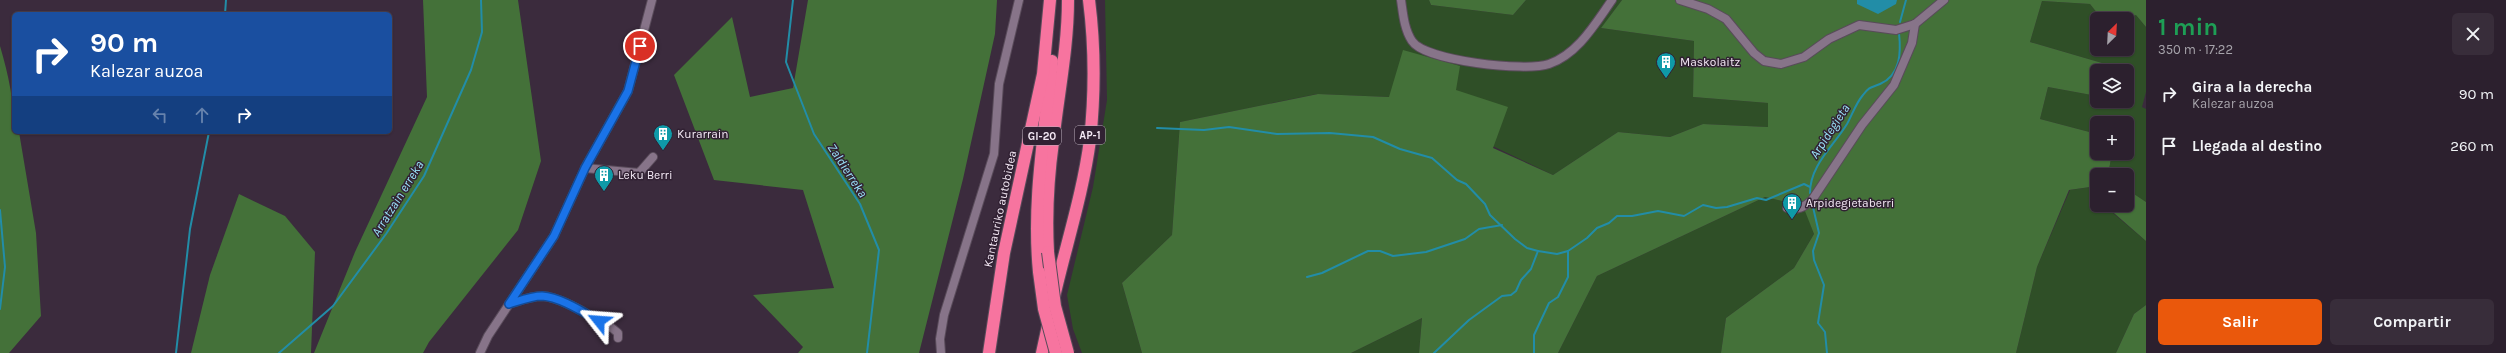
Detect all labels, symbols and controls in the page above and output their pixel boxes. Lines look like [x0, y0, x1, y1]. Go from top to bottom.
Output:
north arrow [2090, 12, 2134, 56]
map controls [2090, 12, 2134, 212]
text: 1 min [2158, 13, 2218, 41]
button: close [2452, 13, 2494, 55]
text: 90 m [90, 26, 158, 59]
icon: right [24, 28, 76, 80]
pin [623, 29, 657, 63]
icon: arrive [629, 35, 651, 57]
text: 350 m · 17:22 [2158, 42, 2233, 57]
building icon: Maskolaitz [1655, 51, 1677, 79]
place label: Maskolaitz [1680, 55, 1740, 69]
text: Kalezar auzoa [90, 60, 203, 82]
button: layers [2090, 64, 2134, 108]
text: Gira a la derecha [2192, 78, 2312, 96]
icon: right [2158, 83, 2180, 105]
text: 90 m [2459, 85, 2494, 103]
text: Kalezar auzoa [2192, 96, 2274, 111]
water label: Arpidegieta [1806, 101, 1853, 161]
icon: left [149, 104, 171, 126]
icon: ahead [191, 104, 213, 126]
icon: right [233, 104, 255, 126]
button: + [2090, 116, 2134, 160]
building icon: Kurarrain [652, 123, 674, 151]
road number: AP-1 [1075, 126, 1105, 144]
place label: Kurarrain [677, 127, 729, 141]
road number: GI-20 [1023, 127, 1061, 145]
icon: arrive [2158, 135, 2180, 157]
text: Llegada al destino [2192, 137, 2322, 155]
text: 260 m [2450, 137, 2494, 155]
water label: Zaldierreka [825, 140, 871, 200]
street label: Kantauriko autobidea [981, 149, 1019, 269]
water label: Arratzain erreka [368, 157, 427, 239]
building icon: Leku Berri [593, 164, 615, 192]
place label: Leku Berri [618, 168, 673, 182]
button: − [2090, 168, 2134, 212]
building icon: Arpidegietaberri [1781, 192, 1803, 220]
place label: Arpidegietaberri [1806, 196, 1894, 210]
button: Salir [2158, 299, 2322, 345]
button: Compartir [2330, 299, 2494, 345]
position arrow [578, 300, 620, 342]

